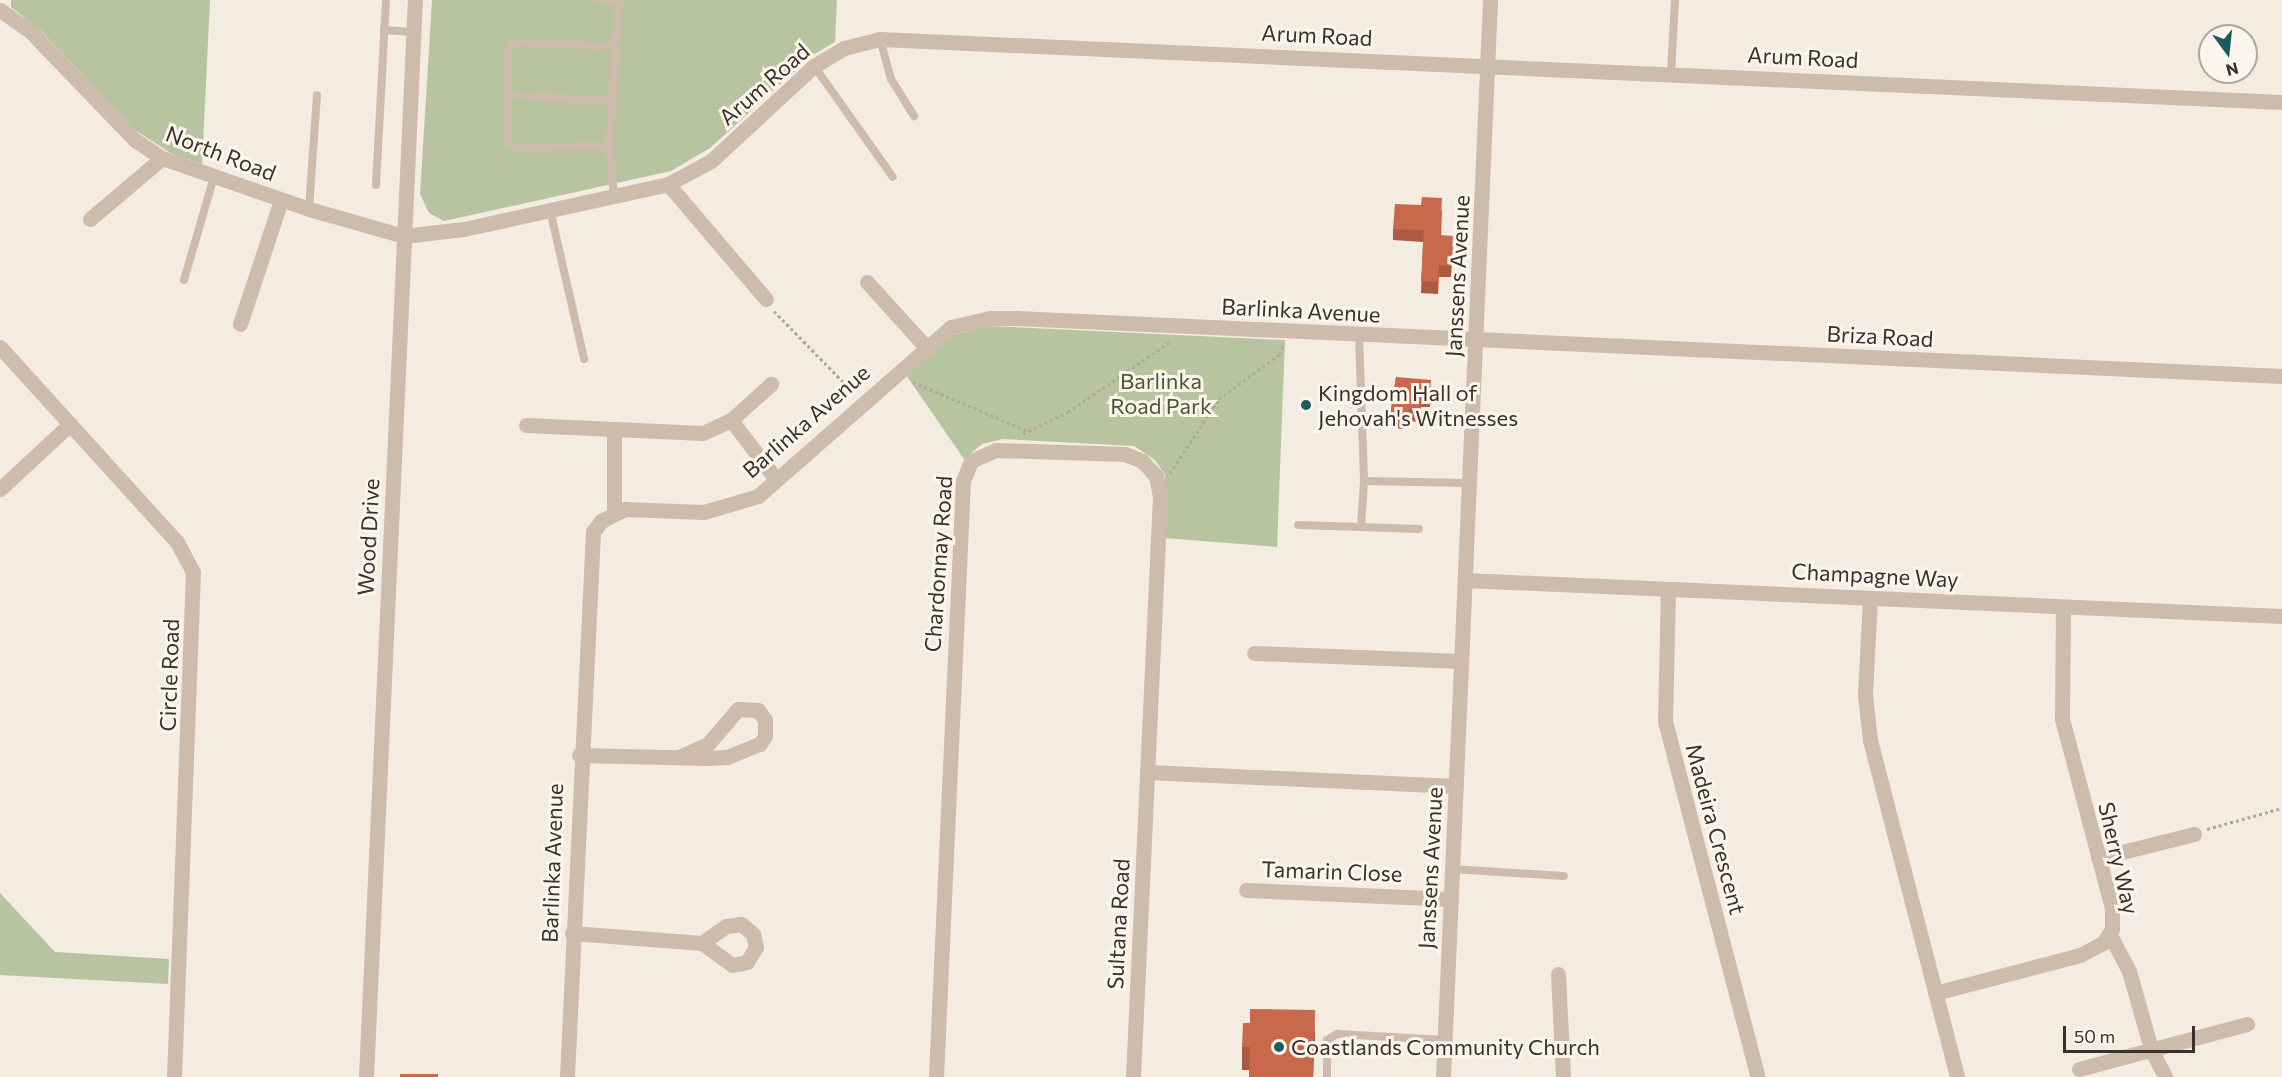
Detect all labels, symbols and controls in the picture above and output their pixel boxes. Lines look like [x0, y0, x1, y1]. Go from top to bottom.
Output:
street label: Arum Road [1261, 19, 1373, 51]
north arrow [2198, 24, 2258, 84]
street label: Arum Road [713, 38, 815, 130]
street label: Arum Road [1747, 41, 1859, 73]
text: N [2224, 59, 2241, 81]
street label: North Road [162, 120, 280, 186]
street label: Janssens Avenue [1440, 194, 1474, 358]
street label: Barlinka Avenue [1221, 293, 1381, 327]
street label: Briza Road [1826, 320, 1934, 352]
street label: Barlinka Avenue [737, 359, 875, 483]
park label: Barlinka Road Park [1110, 367, 1212, 418]
place label: Kingdom Hall of Jehovah's Witnesses [1318, 379, 1518, 430]
marker: Kingdom Hall of Jehovah's Witnesses [1299, 398, 1313, 412]
street label: Chardonnay Road [919, 475, 957, 653]
street label: Wood Drive [352, 478, 384, 596]
street label: Champagne Way [1791, 557, 1959, 593]
street label: Circle Road [154, 618, 184, 732]
street label: Madeira Crescent [1680, 741, 1752, 917]
street label: Barlinka Avenue [536, 783, 568, 943]
street label: Janssens Avenue [1413, 786, 1447, 950]
street label: Sherry Way [2093, 799, 2145, 917]
street label: Tamarin Close [1261, 855, 1403, 887]
street label: Sultana Road [1101, 858, 1135, 990]
scale bar [2066, 1014, 2198, 1052]
text: 50 m [2074, 1025, 2115, 1047]
place label: Coastlands Community Church [1291, 1034, 1600, 1060]
marker: Coastlands Community Church [1272, 1040, 1286, 1054]

